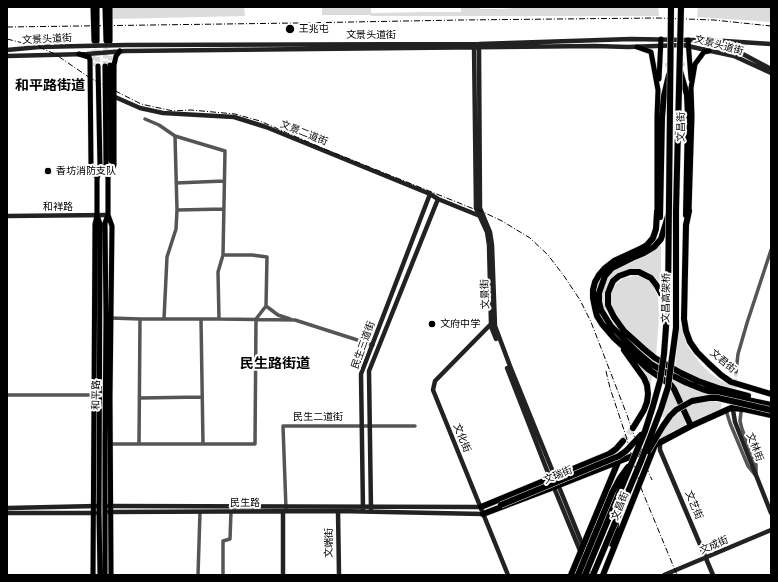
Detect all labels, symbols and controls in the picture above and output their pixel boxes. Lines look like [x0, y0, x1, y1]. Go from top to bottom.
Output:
marker: 王兆屯 [284, 23, 296, 35]
place label: 王兆屯 [299, 23, 329, 35]
street label: 文景头道街 [346, 29, 396, 41]
street label: 文景头道街 [22, 32, 72, 46]
street label: 文景头道街 [693, 33, 745, 57]
district label: 和平路街道 [15, 77, 85, 93]
street label: 文昌街 [675, 112, 687, 142]
street label: 文景二道街 [279, 118, 329, 148]
place label: 香坊消防支队 [56, 165, 116, 177]
marker: 香坊消防支队 [43, 166, 53, 176]
street label: 和祥路 [43, 201, 73, 213]
street label: 文昌高架桥 [660, 273, 672, 323]
street label: 文景街 [478, 279, 492, 309]
place label: 文府中学 [440, 318, 480, 330]
street label: 民生三道街 [349, 319, 377, 371]
marker: 文府中学 [427, 319, 437, 329]
street label: 文君街 [708, 347, 738, 375]
district label: 民生路街道 [240, 355, 310, 371]
street label: 和平路 [90, 380, 102, 410]
street label: 民生二道街 [293, 411, 343, 423]
street label: 文化街 [451, 422, 473, 454]
street label: 文林街 [744, 431, 766, 463]
street label: 文瑞街 [542, 464, 574, 486]
street label: 文艺街 [683, 489, 705, 521]
street label: 文昌街 [609, 490, 631, 522]
street label: 民生路 [230, 497, 260, 509]
street label: 文端街 [323, 528, 335, 558]
street label: 文成街 [698, 534, 730, 556]

